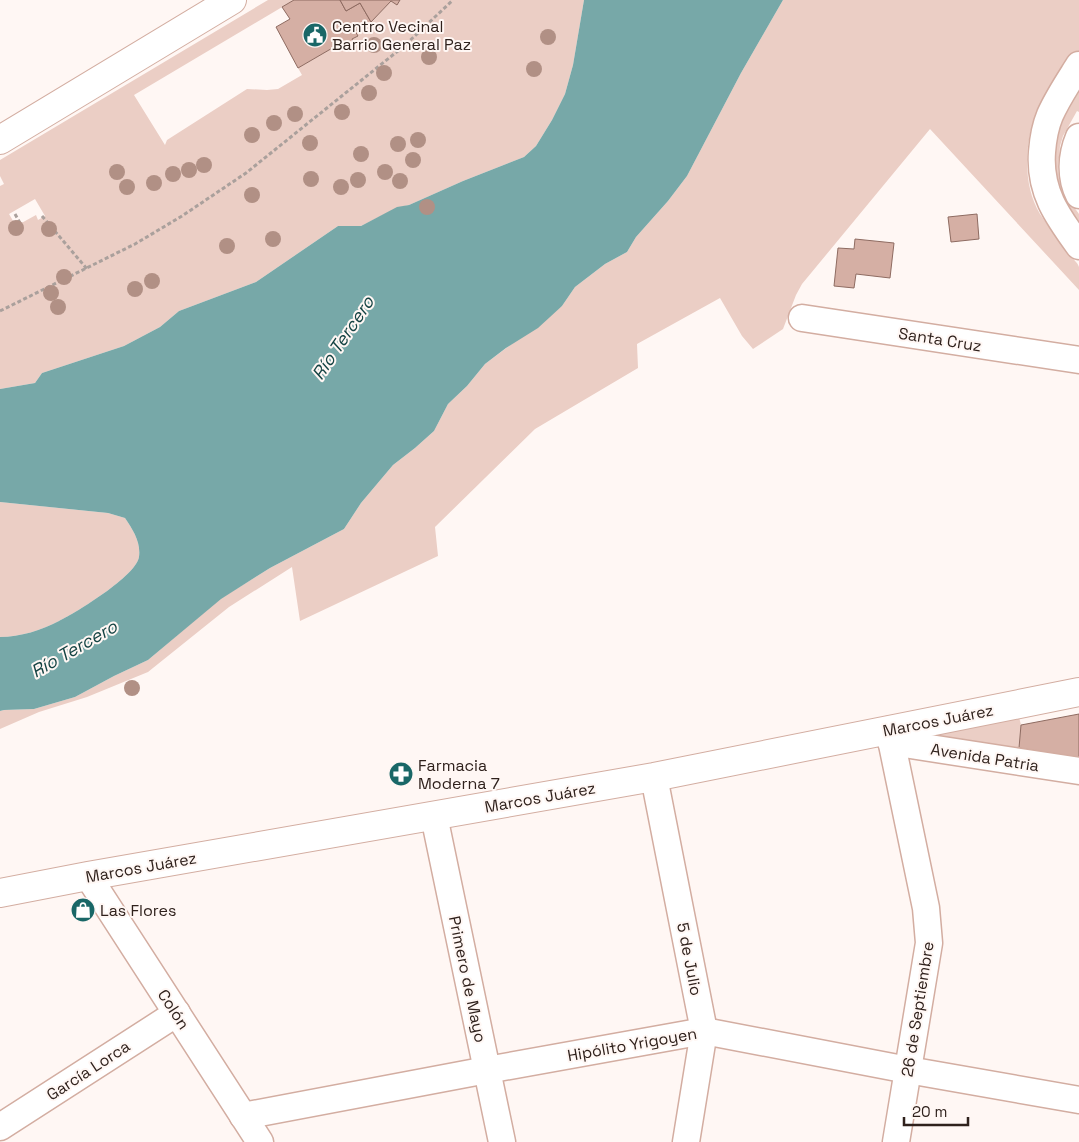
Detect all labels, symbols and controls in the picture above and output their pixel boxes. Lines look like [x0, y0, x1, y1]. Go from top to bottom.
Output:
place label: Centro Vecinal Barrio General Paz [332, 16, 471, 55]
public building icon: Centro Vecinal Barrio General Paz [302, 22, 328, 48]
water label: Río Tercero [306, 291, 379, 384]
street label: Santa Cruz [897, 323, 983, 356]
water label: Río Tercero [26, 614, 122, 683]
street label: Marcos Juárez [881, 699, 995, 741]
street label: Avenida Patria [929, 739, 1041, 776]
place label: Farmacia Moderna 7 [418, 755, 500, 794]
pharmacy icon: Farmacia Moderna 7 [388, 761, 414, 787]
street label: Marcos Juárez [483, 777, 597, 818]
street label: Marcos Juárez [84, 847, 198, 888]
shop icon: Las Flores [70, 897, 96, 923]
place label: Las Flores [100, 900, 177, 921]
street label: Primero de Mayo [444, 914, 491, 1044]
street label: 5 de Julio [672, 921, 707, 998]
street label: 26 de Septiembre [896, 940, 939, 1078]
street label: Colón [153, 985, 194, 1033]
street label: Hipólito Yrigoyen [566, 1023, 698, 1066]
street label: García Lorca [43, 1036, 134, 1105]
scale bar [904, 1094, 968, 1126]
text: 20 m [912, 1102, 947, 1121]

